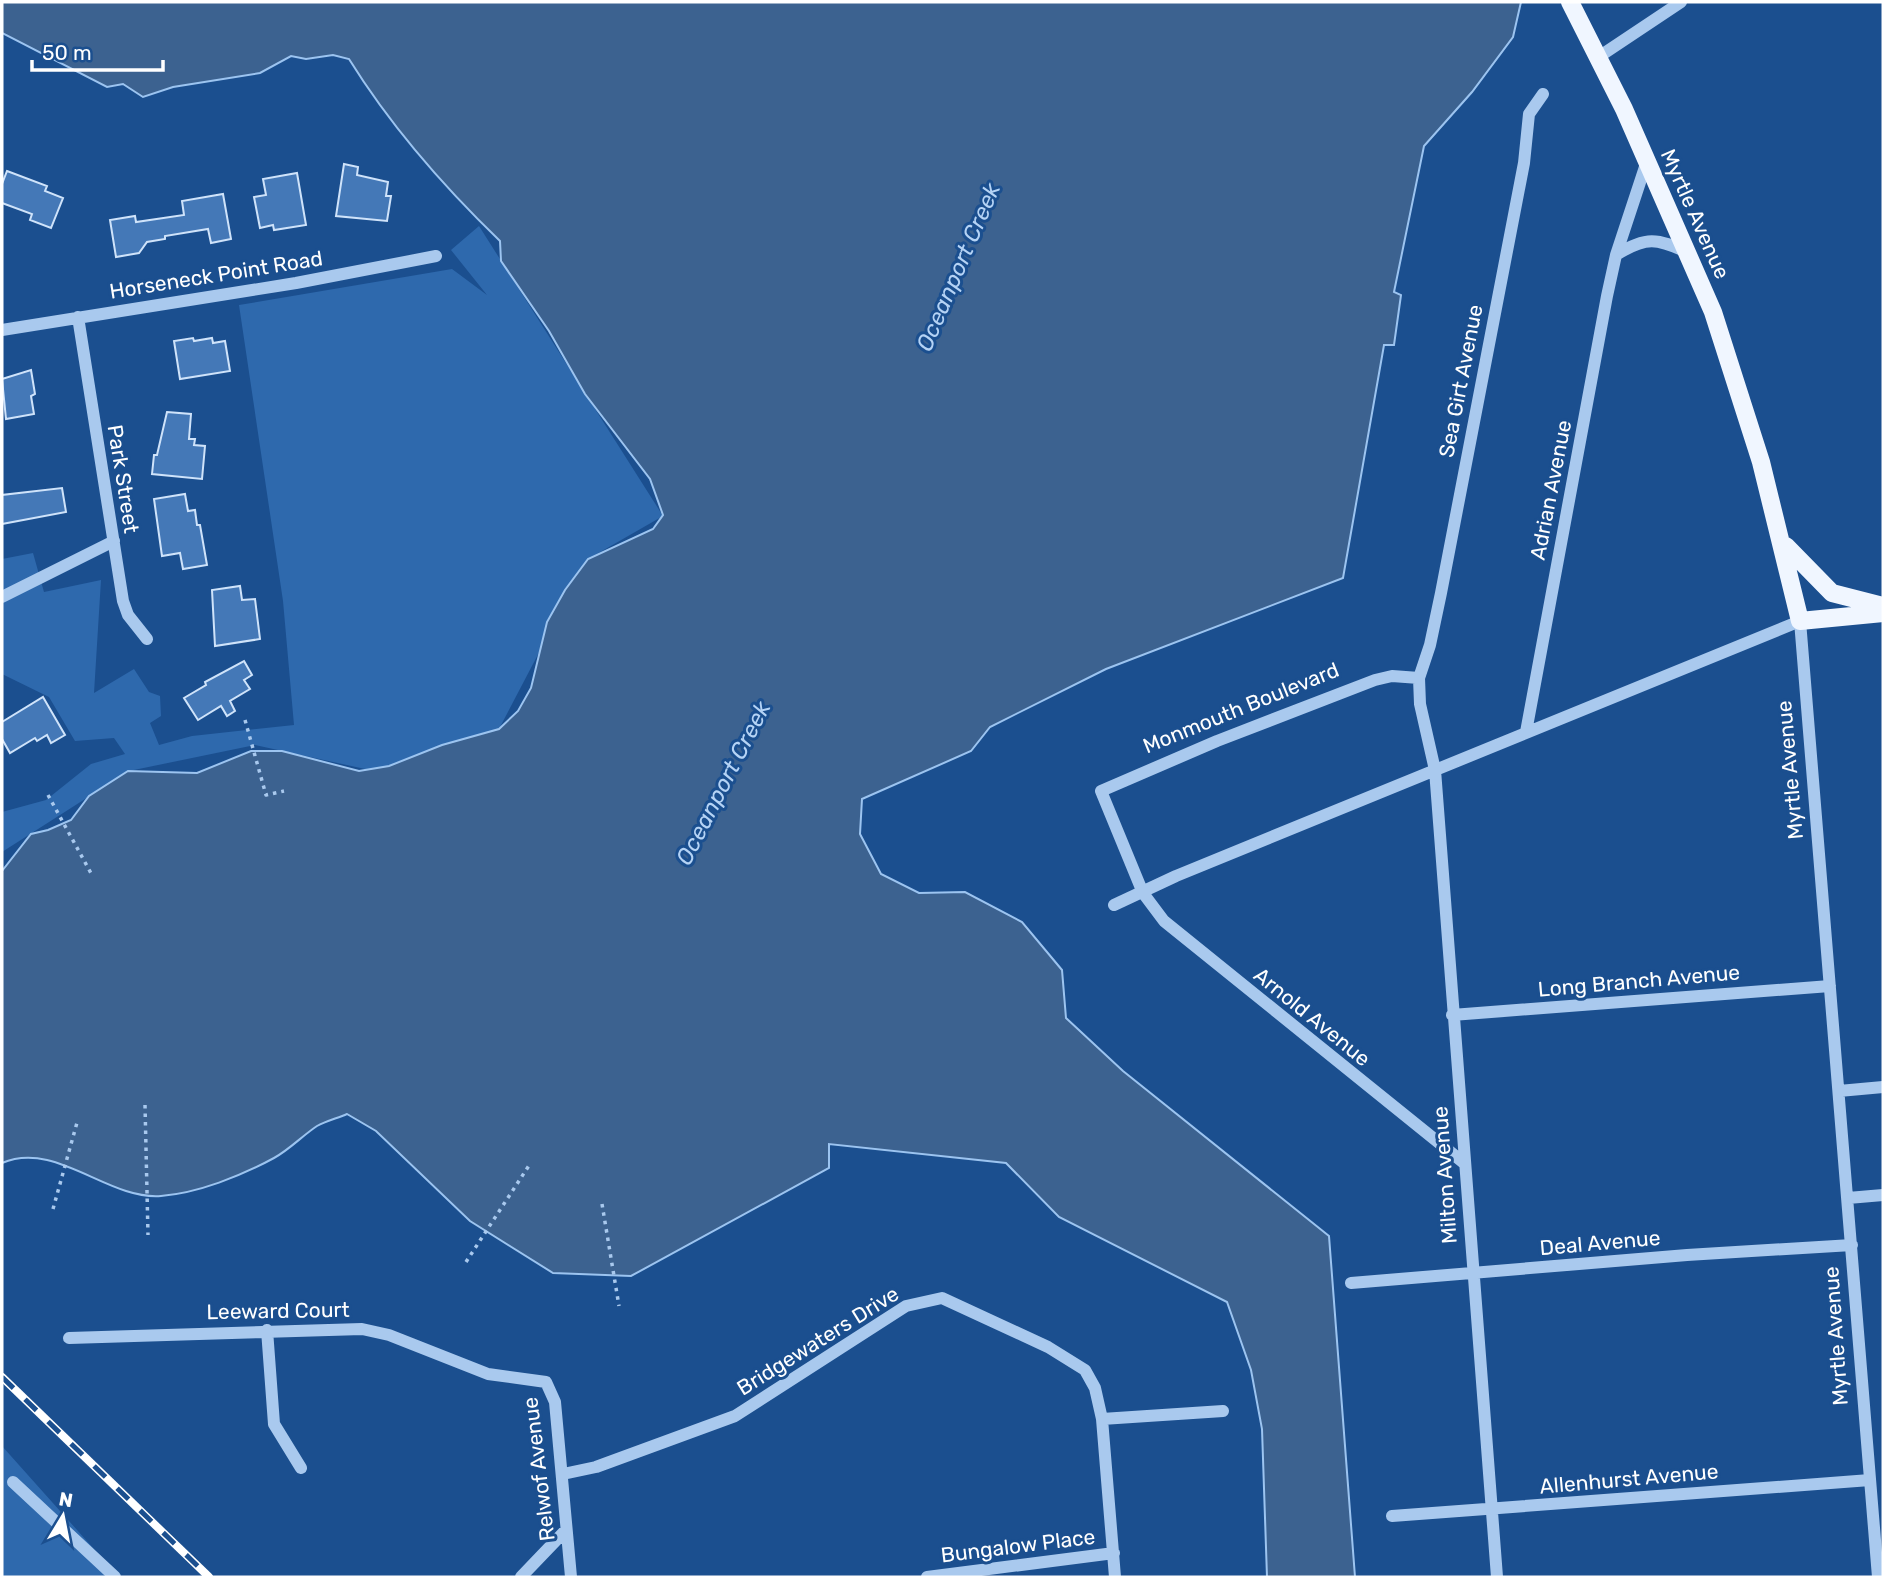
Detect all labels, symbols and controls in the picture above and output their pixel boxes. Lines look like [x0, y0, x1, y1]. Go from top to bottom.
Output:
scale bar [32, 28, 163, 72]
text: 50 m [42, 40, 92, 65]
street label: Myrtle Avenue [1656, 145, 1735, 283]
water label: Oceanport Creek [910, 178, 1007, 355]
street label: Horseneck Point Road [108, 245, 324, 304]
street label: Sea Girt Avenue [1433, 302, 1488, 460]
street label: Adrian Avenue [1525, 418, 1576, 562]
street label: Park Street [103, 423, 144, 535]
street label: Monmouth Boulevard [1139, 657, 1342, 758]
water label: Oceanport Creek [670, 695, 777, 870]
street label: Myrtle Avenue [1771, 699, 1808, 841]
street label: Long Branch Avenue [1537, 959, 1741, 1002]
street label: Arnold Avenue [1249, 962, 1376, 1071]
street label: Milton Avenue [1427, 1105, 1462, 1245]
street label: Deal Avenue [1539, 1225, 1661, 1260]
street label: Myrtle Avenue [1818, 1266, 1853, 1406]
street label: Bridgewaters Drive [732, 1281, 903, 1400]
street label: Leeward Court [206, 1297, 350, 1324]
street label: Relwof Avenue [517, 1396, 560, 1542]
street label: Allenhurst Avenue [1539, 1458, 1719, 1499]
north arrow [28, 1481, 98, 1551]
text: N [57, 1487, 75, 1512]
street label: Bungalow Place [939, 1524, 1097, 1567]

